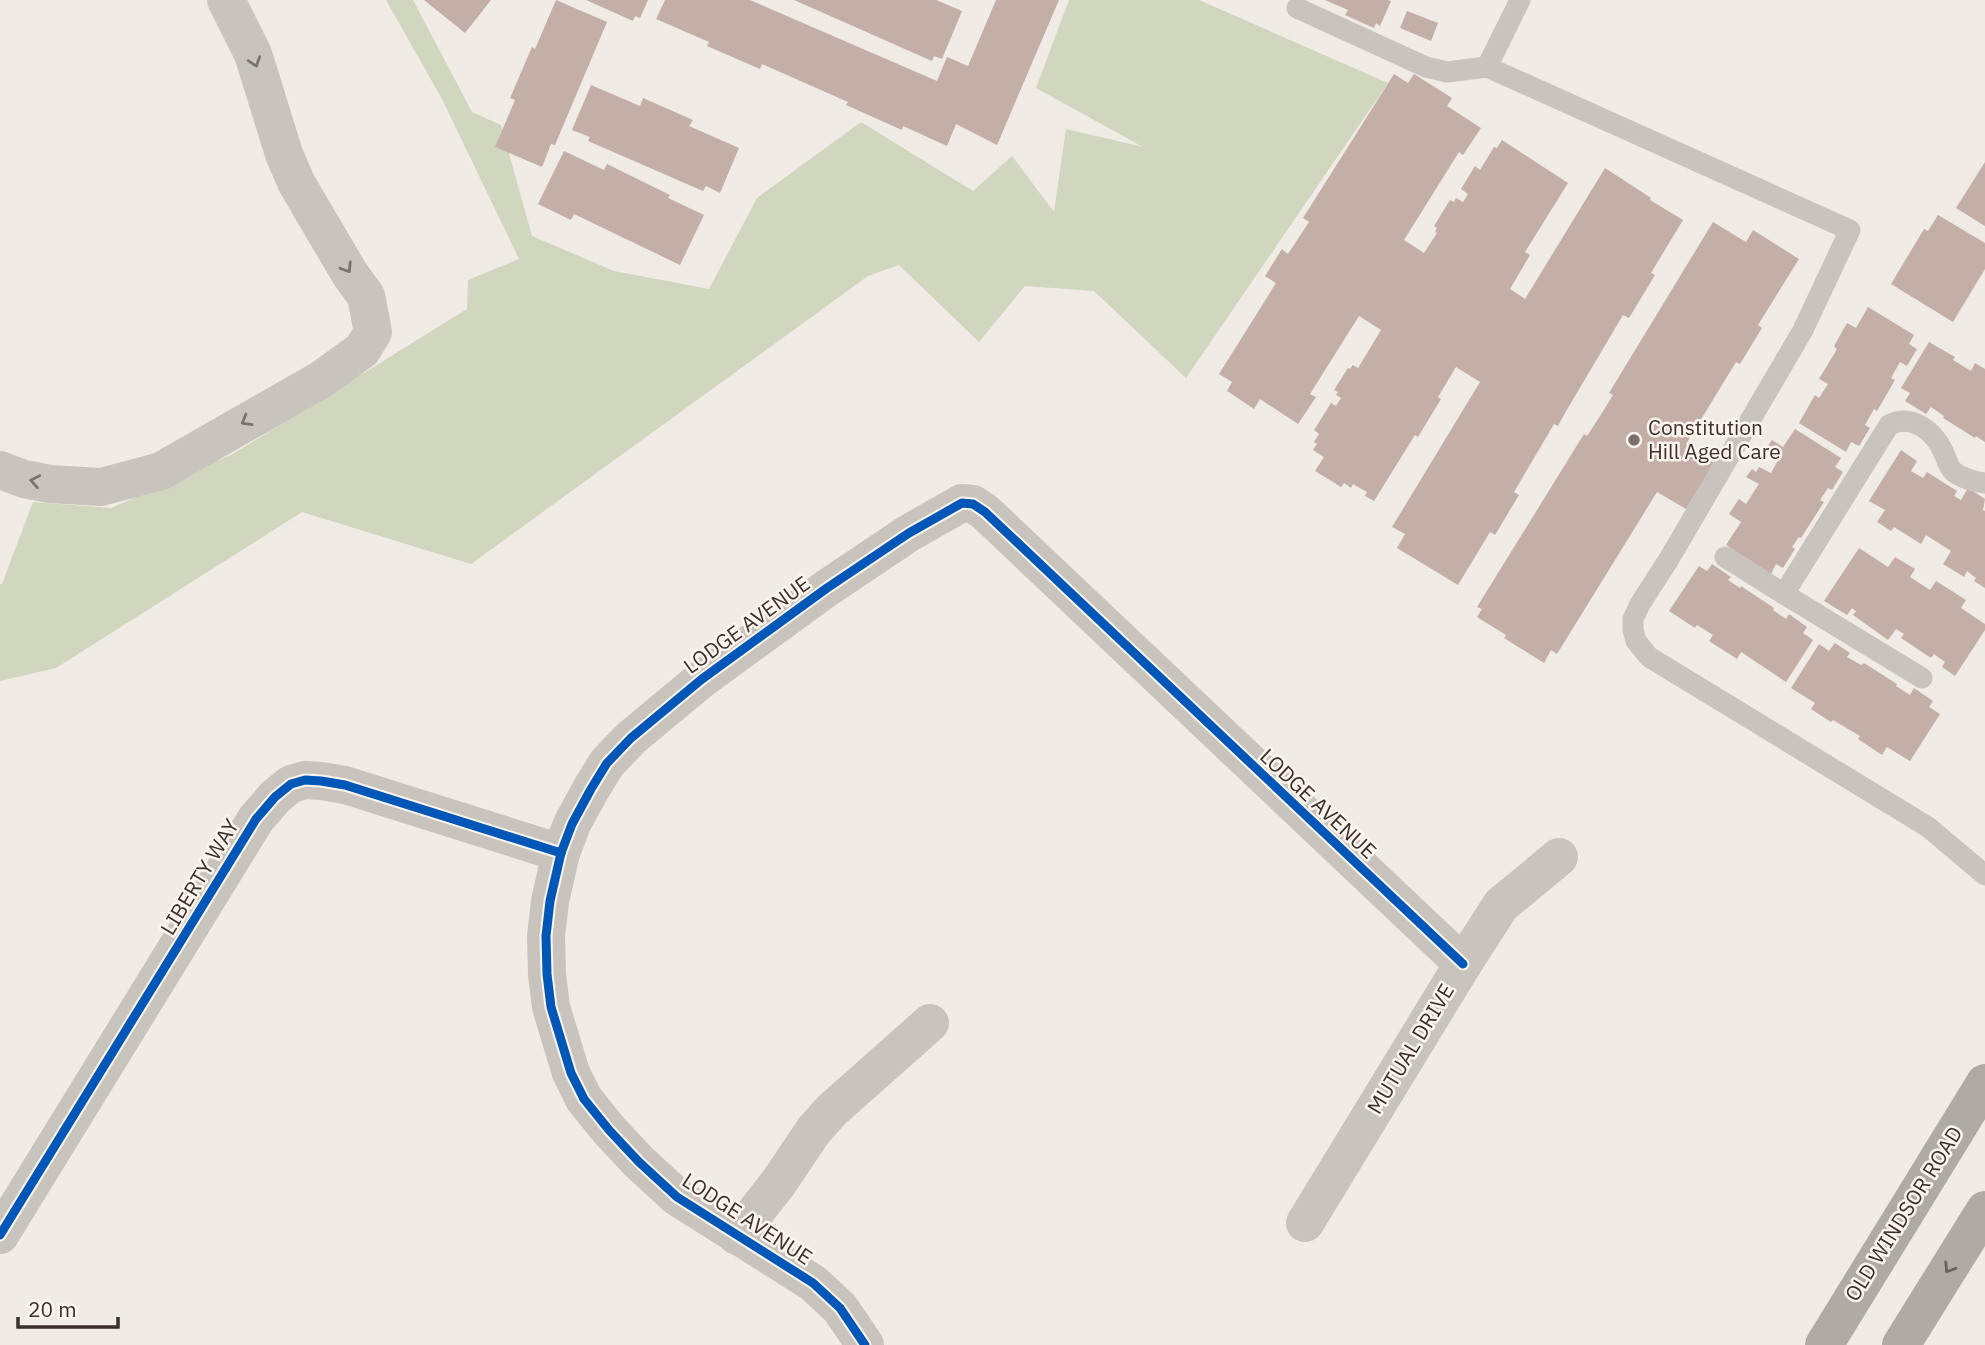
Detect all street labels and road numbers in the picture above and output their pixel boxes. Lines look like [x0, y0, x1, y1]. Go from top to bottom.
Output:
street label: LODGE AVENUE [678, 569, 815, 679]
street label: LODGE AVENUE [1254, 742, 1383, 865]
street label: LIBERTY WAY [153, 813, 245, 940]
street label: MUTUAL DRIVE [1360, 978, 1460, 1119]
street label: OLD WINDSOR ROAD [1838, 1121, 1968, 1306]
street label: LODGE AVENUE [677, 1166, 818, 1271]

